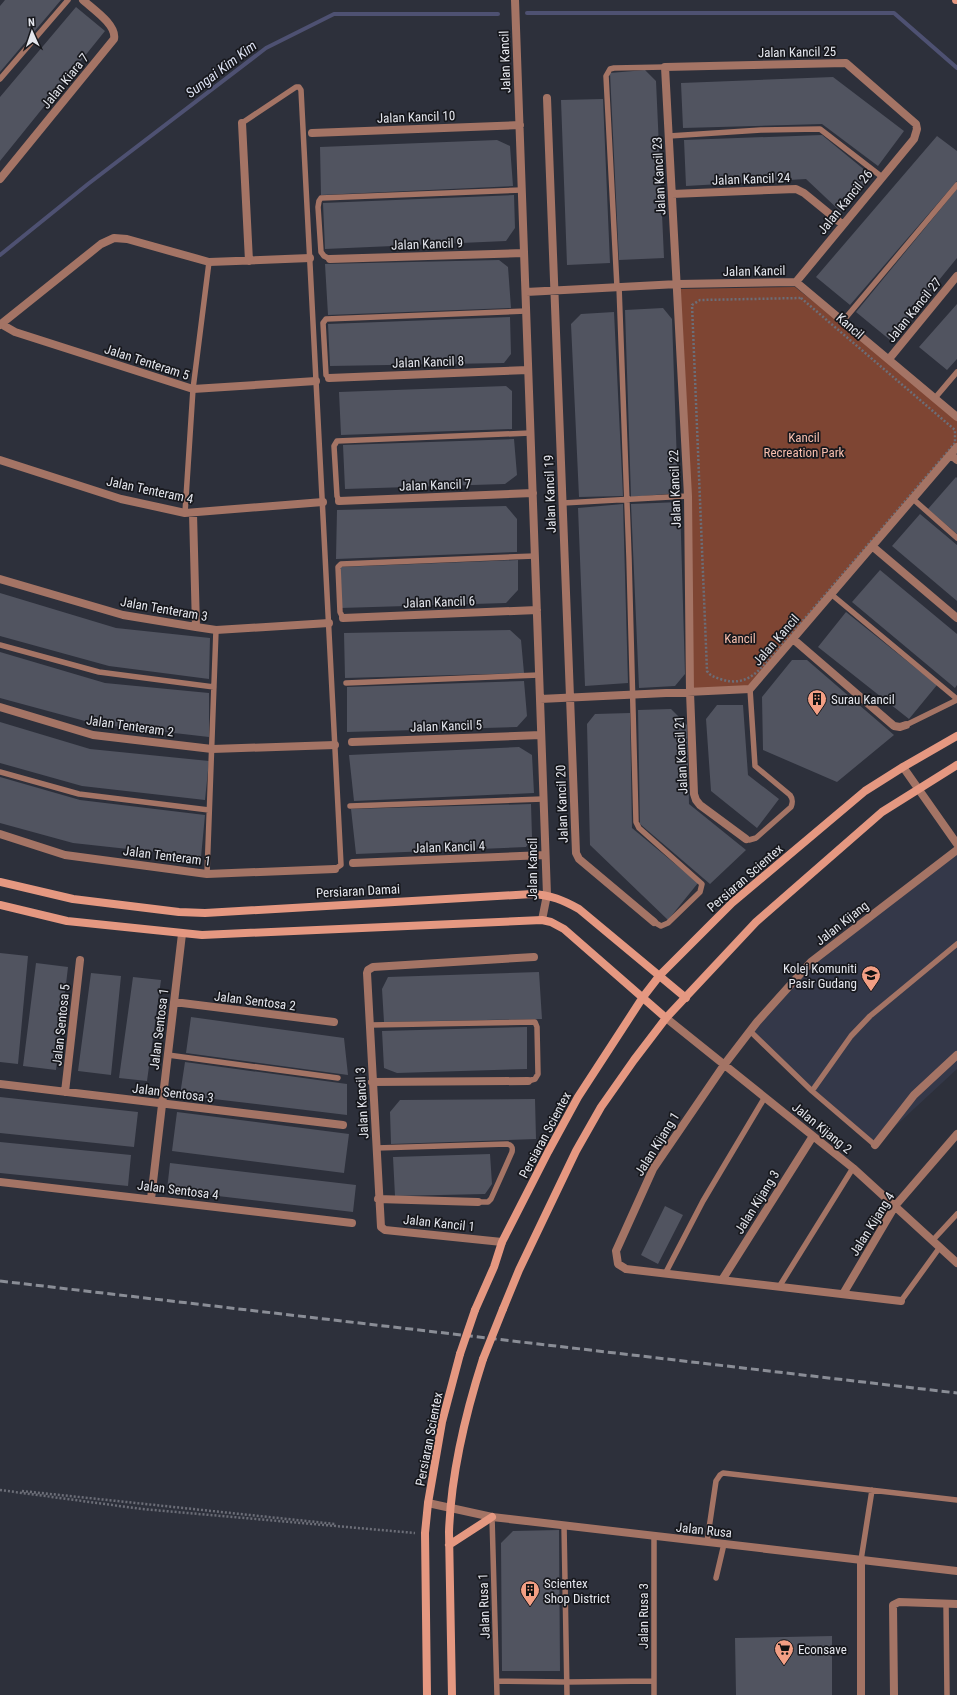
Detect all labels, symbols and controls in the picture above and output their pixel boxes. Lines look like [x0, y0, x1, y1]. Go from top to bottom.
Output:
north arrow [12, 12, 52, 52]
text: N [28, 16, 35, 29]
street label: Jalan Kancil [496, 30, 514, 94]
water label: Sungai Kim Kim [182, 37, 260, 101]
street label: Jalan Kancil 25 [758, 44, 836, 60]
street label: Jalan Kiara 7 [38, 50, 92, 112]
street label: Jalan Kancil 10 [377, 108, 455, 126]
street label: Jalan Kancil 23 [649, 136, 669, 216]
street label: Jalan Kancil 26 [815, 167, 875, 237]
street label: Jalan Kancil 24 [712, 170, 791, 188]
street label: Jalan Kancil 9 [391, 235, 463, 253]
street label: Jalan Kancil [723, 263, 785, 279]
street label: Jalan Kancil 27 [884, 275, 944, 345]
street label: Kancil [833, 310, 867, 342]
street label: Jalan Tenteram 5 [103, 341, 191, 383]
street label: Jalan Kancil 8 [392, 353, 464, 371]
park label: Kancil Recreation Park [764, 430, 845, 460]
street label: Jalan Kancil 22 [666, 450, 684, 528]
street label: Jalan Kancil 19 [541, 455, 559, 533]
street label: Jalan Tenteram 4 [105, 473, 195, 507]
street label: Jalan Kancil 7 [399, 476, 471, 494]
street label: Jalan Kancil 6 [403, 593, 475, 611]
street label: Jalan Tenteram 3 [119, 594, 209, 624]
street label: Jalan Kancil [750, 611, 802, 669]
park label: Kancil [724, 631, 756, 646]
building icon: Surau Kancil [806, 688, 828, 716]
place label: Surau Kancil [831, 692, 895, 707]
street label: Jalan Tenteram 2 [85, 712, 175, 740]
street label: Jalan Kancil 21 [671, 715, 691, 795]
street label: Jalan Kancil 5 [410, 717, 482, 735]
street label: Jalan Kancil 20 [553, 765, 571, 843]
street label: Jalan Kancil 4 [413, 838, 486, 856]
street label: Jalan Kancil [525, 838, 540, 900]
street label: Persiaran Scientex [704, 841, 786, 915]
street label: Jalan Tenteram 1 [122, 843, 212, 869]
street label: Persiaran Damai [316, 881, 400, 901]
street label: Jalan Kijang [813, 898, 871, 948]
place label: Kolej Komuniti Pasir Gudang [783, 961, 857, 991]
school or university icon: Kolej Komuniti Pasir Gudang [860, 964, 882, 992]
street label: Jalan Sentosa 5 [49, 983, 73, 1067]
street label: Jalan Sentosa 1 [147, 987, 171, 1071]
street label: Jalan Sentosa 2 [213, 989, 297, 1013]
street label: Jalan Kancil 3 [353, 1067, 371, 1139]
street label: Jalan Sentosa 3 [131, 1081, 215, 1105]
street label: Persiaran Scientex [516, 1089, 574, 1181]
street label: Jalan Kijang 2 [789, 1099, 855, 1157]
street label: Jalan Kijang 1 [631, 1109, 683, 1179]
street label: Jalan Kijang 3 [731, 1167, 783, 1237]
street label: Jalan Sentosa 4 [136, 1178, 220, 1203]
street label: Jalan Kijang 4 [846, 1189, 898, 1259]
street label: Jalan Kancil 1 [402, 1212, 476, 1234]
street label: Persiaran Scientex [413, 1391, 446, 1487]
street label: Jalan Rusa [675, 1520, 733, 1540]
street label: Jalan Rusa 1 [475, 1573, 493, 1639]
place label: Scientex Shop District [544, 1576, 610, 1606]
building icon: Scientex Shop District [519, 1579, 541, 1607]
street label: Jalan Rusa 3 [636, 1583, 651, 1649]
supermarket icon: Econsave [773, 1638, 795, 1666]
place label: Econsave [798, 1642, 847, 1657]

